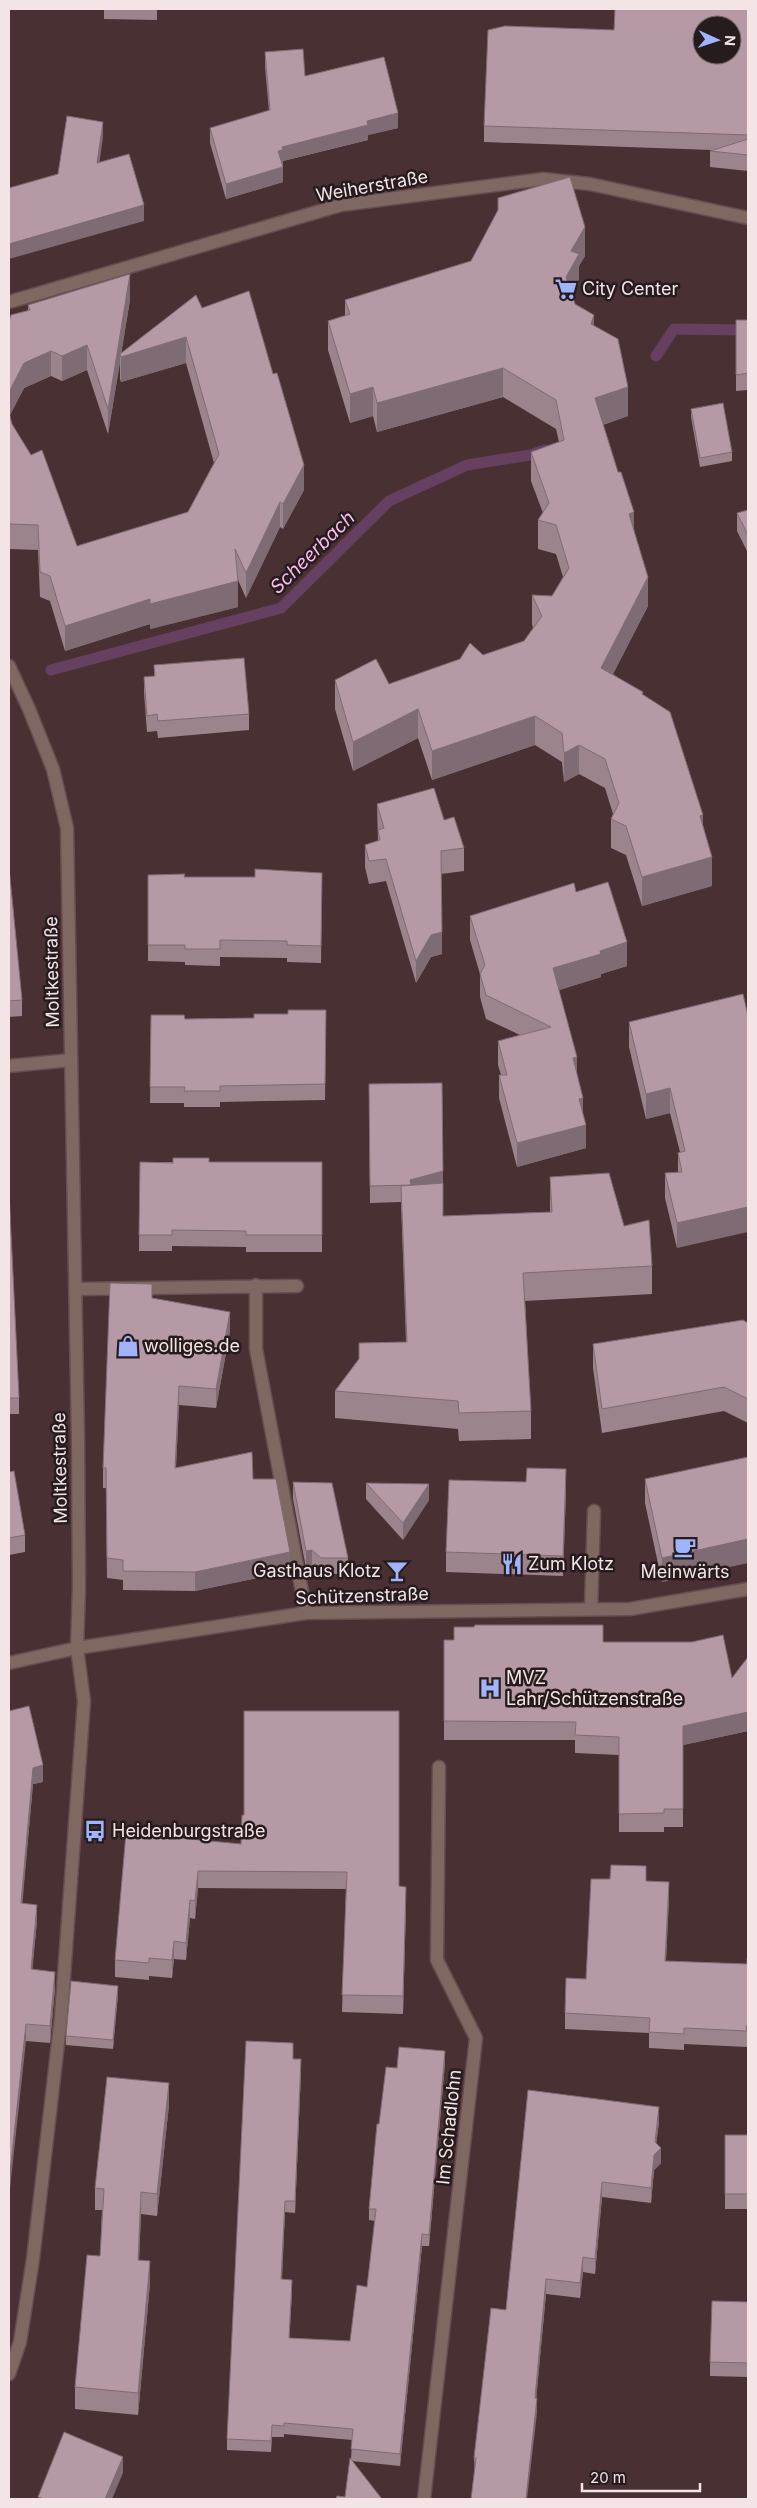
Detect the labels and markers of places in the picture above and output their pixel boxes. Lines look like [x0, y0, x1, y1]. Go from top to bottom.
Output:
supermarket icon: City Center [553, 276, 579, 302]
place label: City Center [582, 278, 678, 299]
shop icon: wolliges.de [115, 1333, 141, 1359]
place label: wolliges.de [144, 1335, 240, 1356]
cafe icon: Meinwärts [672, 1534, 698, 1560]
restaurant icon: Zum Klotz [499, 1551, 525, 1577]
place label: Zum Klotz [528, 1553, 614, 1574]
bar icon: Gasthaus Klotz [384, 1558, 410, 1584]
place label: Gasthaus Klotz [253, 1560, 381, 1581]
place label: Meinwärts [641, 1561, 729, 1582]
place label: MVZ Lahr/Schützenstraße [506, 1667, 683, 1709]
hospital icon: MVZ Lahr/Schützenstraße [477, 1675, 503, 1701]
bus stop icon: Heidenburgstraße [82, 1818, 108, 1844]
place label: Heidenburgstraße [112, 1820, 265, 1841]

